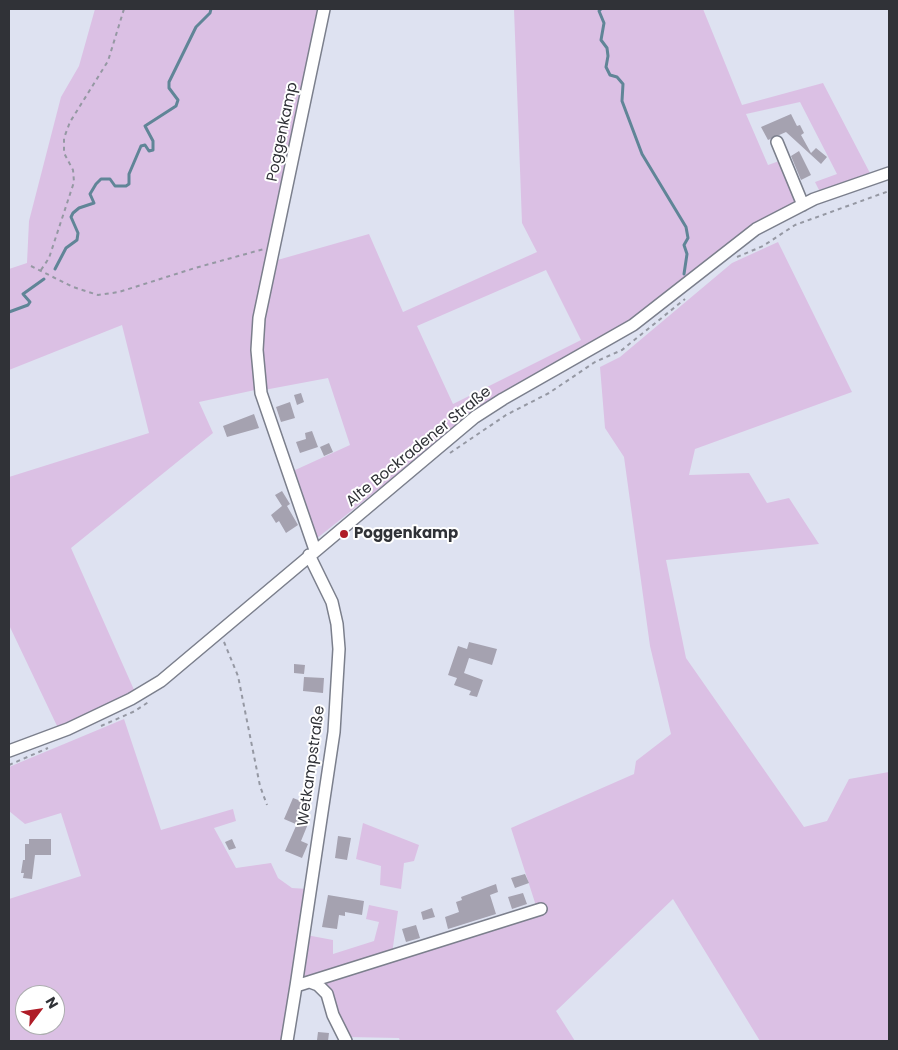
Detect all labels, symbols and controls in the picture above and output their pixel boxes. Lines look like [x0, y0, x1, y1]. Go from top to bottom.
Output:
street label: Poggenkamp [264, 81, 302, 183]
street label: Alte Bockradener Straße [343, 383, 495, 511]
place label: Poggenkamp [354, 525, 458, 543]
marker: Poggenkamp [338, 528, 350, 540]
street label: Wetkampstraße [295, 705, 329, 827]
north arrow [15, 985, 65, 1035]
text: N [41, 993, 63, 1012]

